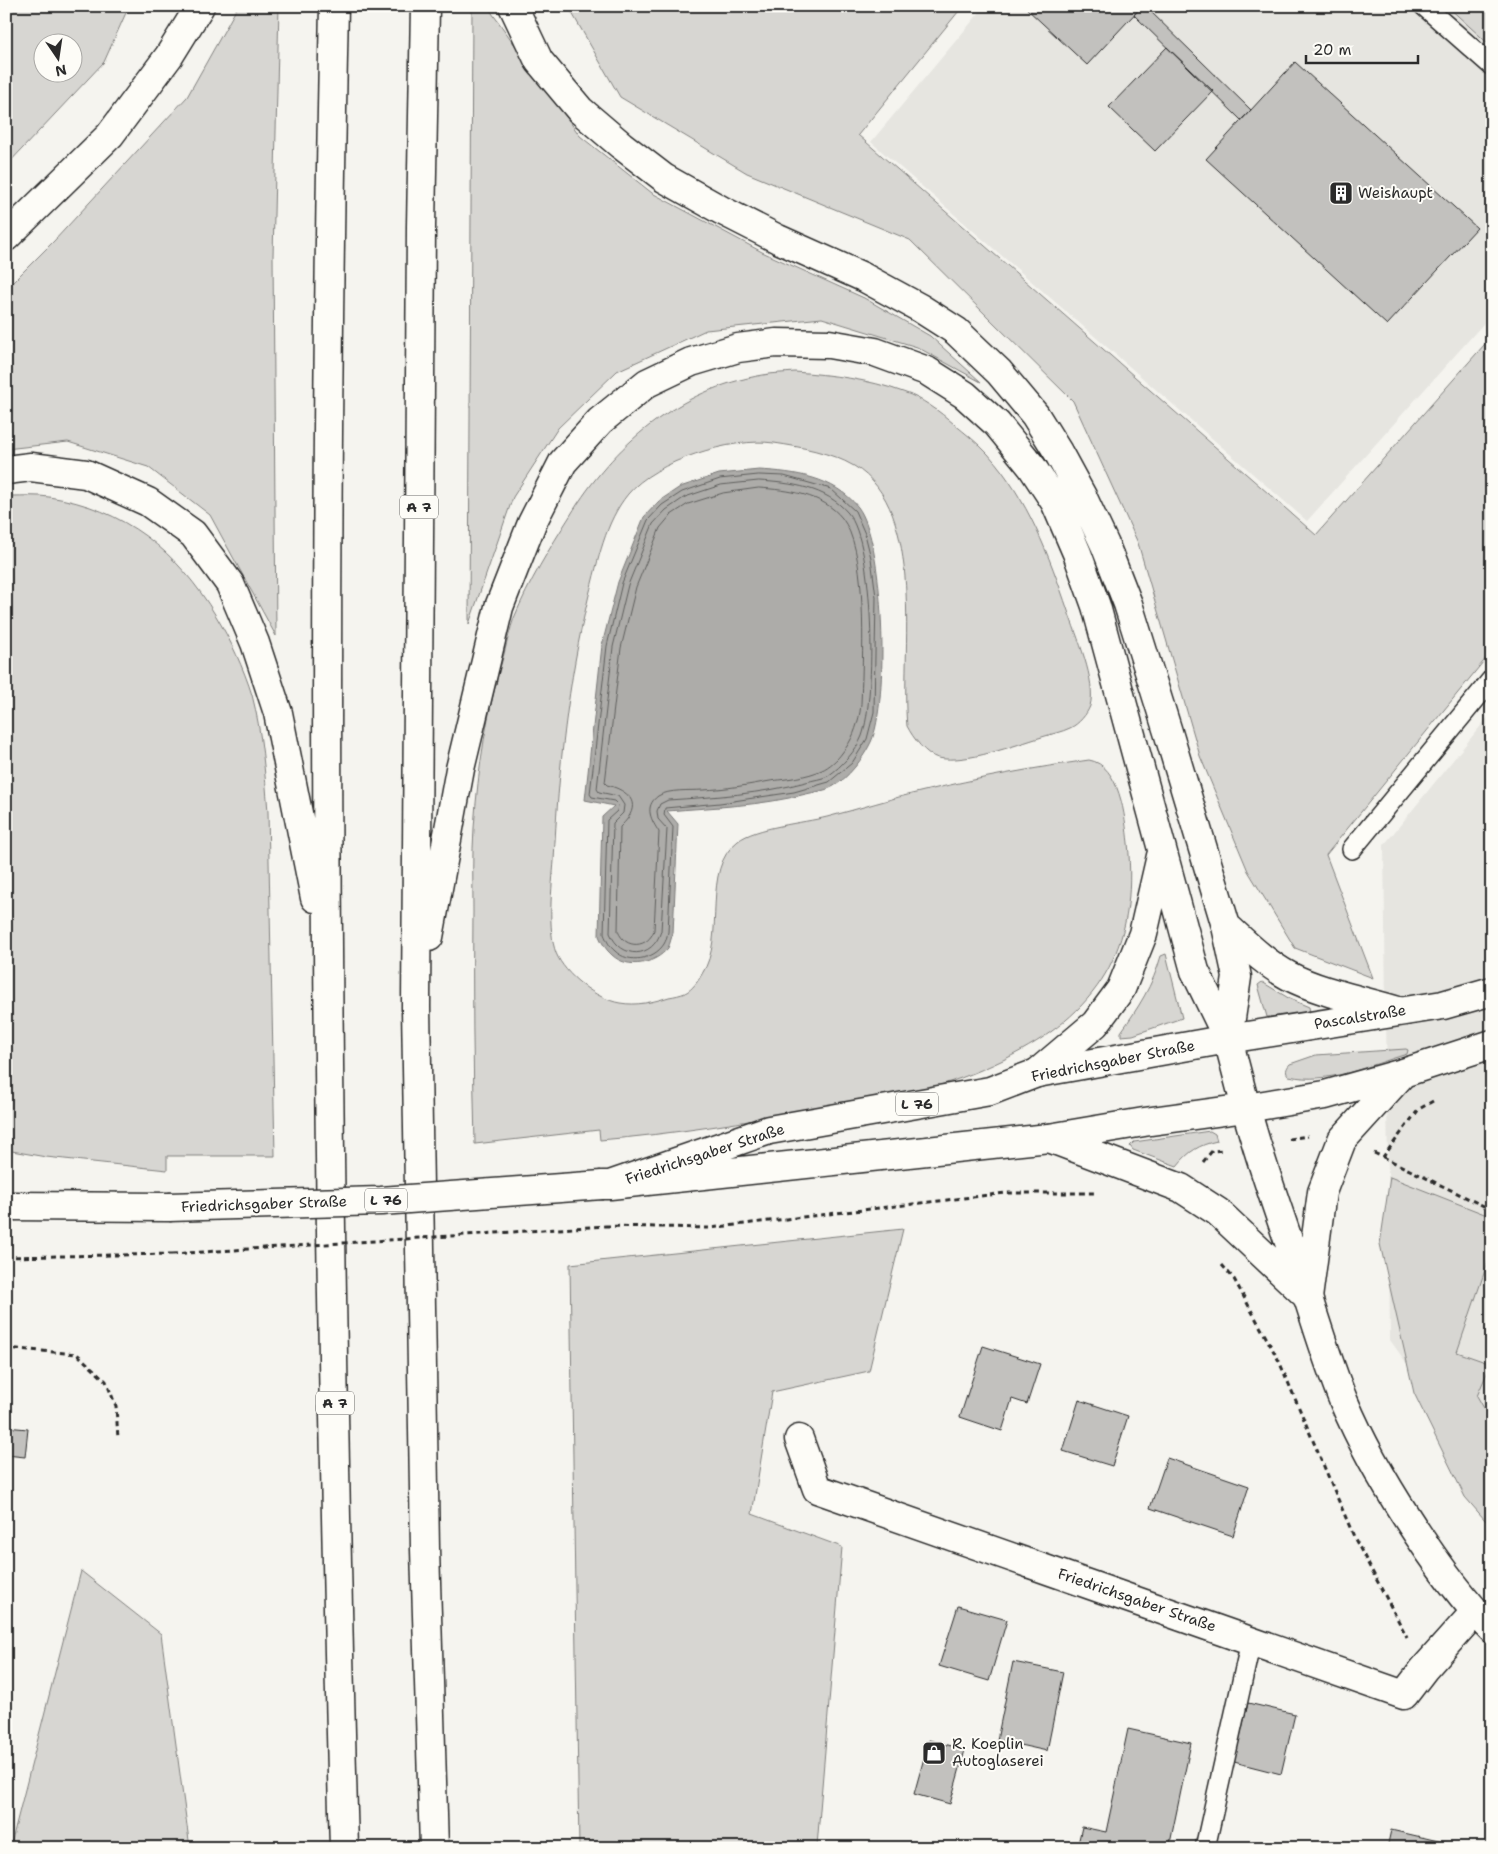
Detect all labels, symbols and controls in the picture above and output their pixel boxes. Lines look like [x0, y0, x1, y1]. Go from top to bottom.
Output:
north arrow [32, 32, 82, 82]
scale bar [1306, 32, 1418, 64]
text: 20 m [1313, 40, 1352, 60]
text: N [53, 61, 68, 81]
building icon: Weishaupt [1328, 180, 1354, 206]
place label: Weishaupt [1358, 183, 1433, 203]
road number: A 7 [400, 496, 438, 518]
street label: Pascalstraße [1313, 1000, 1407, 1034]
street label: Friedrichsgaber Straße [1030, 1035, 1196, 1087]
road number: L 76 [896, 1092, 938, 1116]
street label: Friedrichsgaber Straße [623, 1119, 787, 1189]
road number: L 76 [365, 1188, 407, 1212]
street label: Friedrichsgaber Straße [181, 1191, 347, 1217]
road number: A 7 [316, 1392, 354, 1415]
street label: Friedrichsgaber Straße [1055, 1563, 1219, 1637]
place label: R. Koeplin Autoglaserei [952, 1734, 1044, 1771]
shop icon: R. Koeplin Autoglaserei [921, 1740, 947, 1766]

